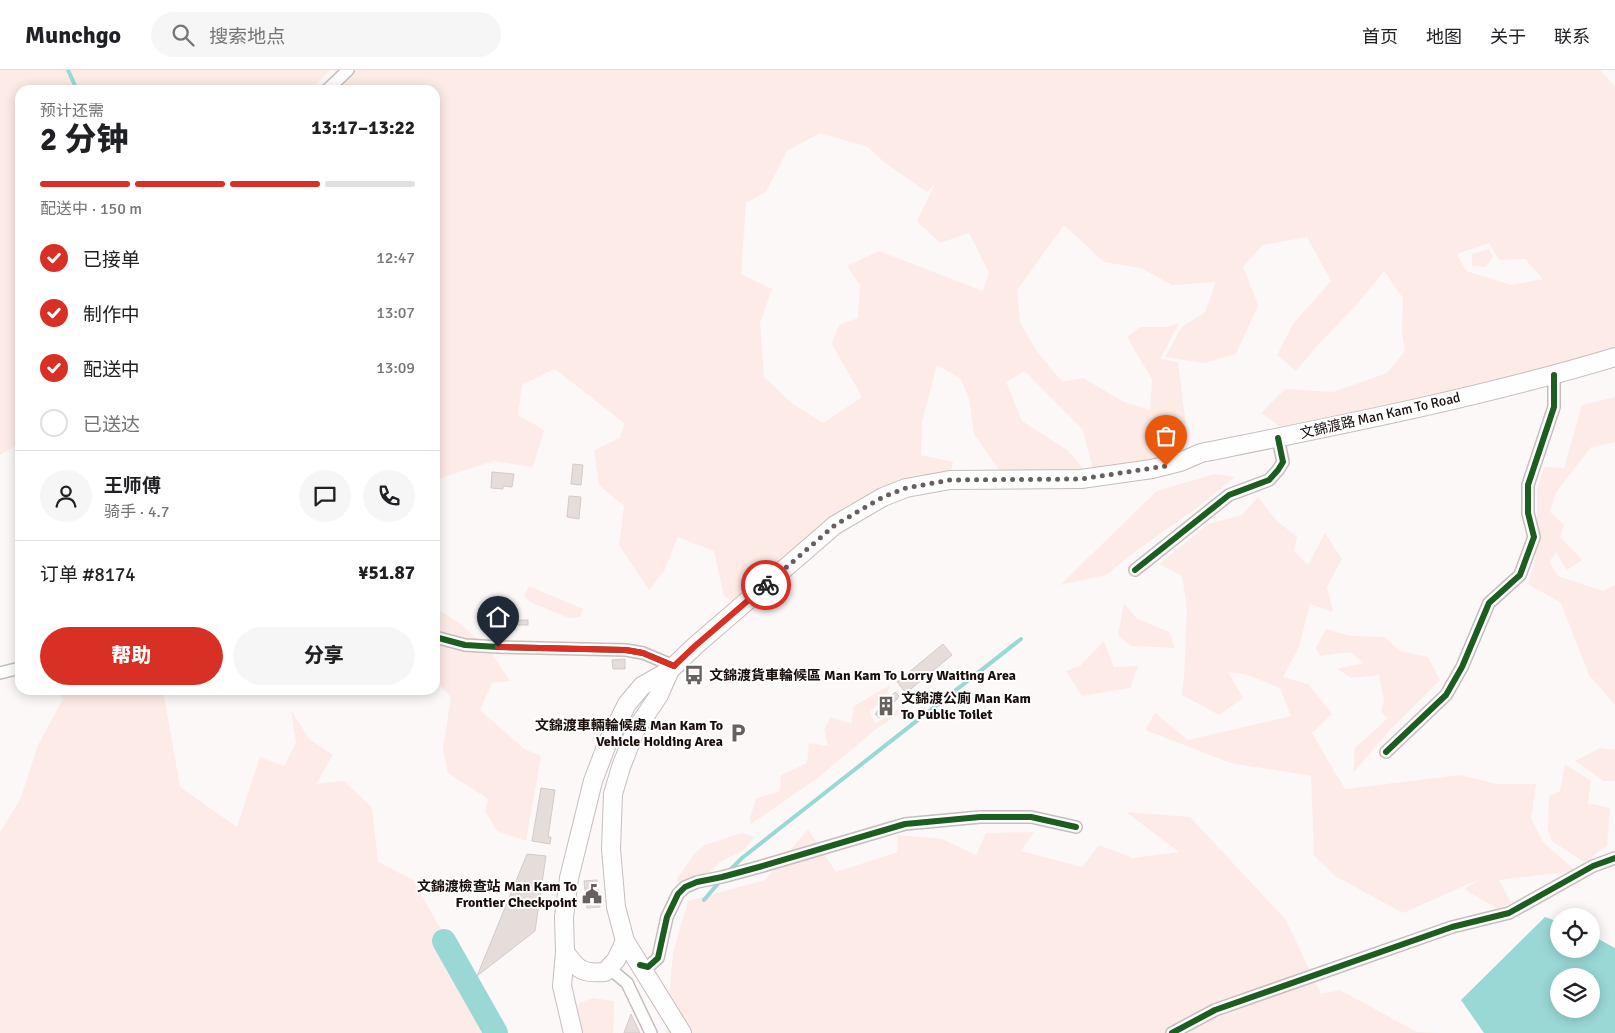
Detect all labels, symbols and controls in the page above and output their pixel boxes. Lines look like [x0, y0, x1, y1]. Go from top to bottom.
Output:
search box [151, 12, 501, 57]
text: Munchgo [25, 20, 121, 50]
icon: search [169, 21, 197, 49]
text: 搜索地点 [209, 25, 285, 49]
text: 首页 [1362, 26, 1398, 48]
text: 地图 [1426, 26, 1462, 48]
text: 关于 [1490, 26, 1526, 48]
text: 联系 [1554, 26, 1590, 48]
text: 预计还需 [40, 101, 104, 121]
text: 13:17–13:22 [311, 116, 415, 140]
text: 2 分钟 [40, 120, 128, 159]
text: 配送中 · 150 m [40, 199, 142, 219]
icon: check [40, 244, 68, 272]
text: 已接单 [83, 248, 140, 272]
text: 12:47 [376, 248, 415, 268]
icon: check [40, 299, 68, 327]
text: 制作中 [83, 303, 140, 327]
text: 13:07 [376, 303, 415, 323]
icon: check [40, 354, 68, 382]
text: 配送中 [83, 358, 140, 382]
text: 13:09 [376, 358, 415, 378]
street label: 文錦渡路 Man Kam To Road [1298, 389, 1462, 442]
text: 已送达 [83, 413, 140, 437]
pin [1145, 415, 1187, 466]
icon: bag [1152, 422, 1180, 450]
button: person [40, 470, 92, 522]
button: chat [299, 470, 351, 522]
button: phone [363, 470, 415, 522]
text: 王师傅 [104, 474, 161, 498]
text: 骑手 · 4.7 [104, 502, 169, 522]
courier [741, 560, 791, 610]
text: ¥51.87 [358, 561, 415, 585]
text: 订单 #8174 [40, 563, 135, 587]
icon: bike [752, 571, 780, 599]
pin [477, 596, 519, 647]
icon: home [484, 603, 512, 631]
button: 帮助 [40, 627, 223, 685]
button: 分享 [233, 627, 415, 685]
bus stop icon: 文錦渡貨車輪候區 Man Kam To Lorry Waiting Area [683, 664, 705, 686]
place label: 文錦渡貨車輪候區 Man Kam To Lorry Waiting Area [709, 667, 1016, 684]
place label: 文錦渡公廁 Man Kam To Public Toilet [901, 690, 1031, 723]
building icon: 文錦渡公廁 Man Kam To Public Toilet [875, 695, 897, 717]
place label: 文錦渡車輛輪候處 Man Kam To Vehicle Holding Area [535, 717, 723, 750]
parking icon: 文錦渡車輛輪候處 Man Kam To Vehicle Holding Area [727, 722, 749, 744]
place label: 文錦渡檢查站 Man Kam To Frontier Checkpoint [417, 878, 578, 911]
public building icon: 文錦渡檢查站 Man Kam To Frontier Checkpoint [581, 883, 603, 905]
map controls [1550, 908, 1600, 1018]
button: locate [1550, 908, 1600, 958]
button: layers [1550, 968, 1600, 1018]

